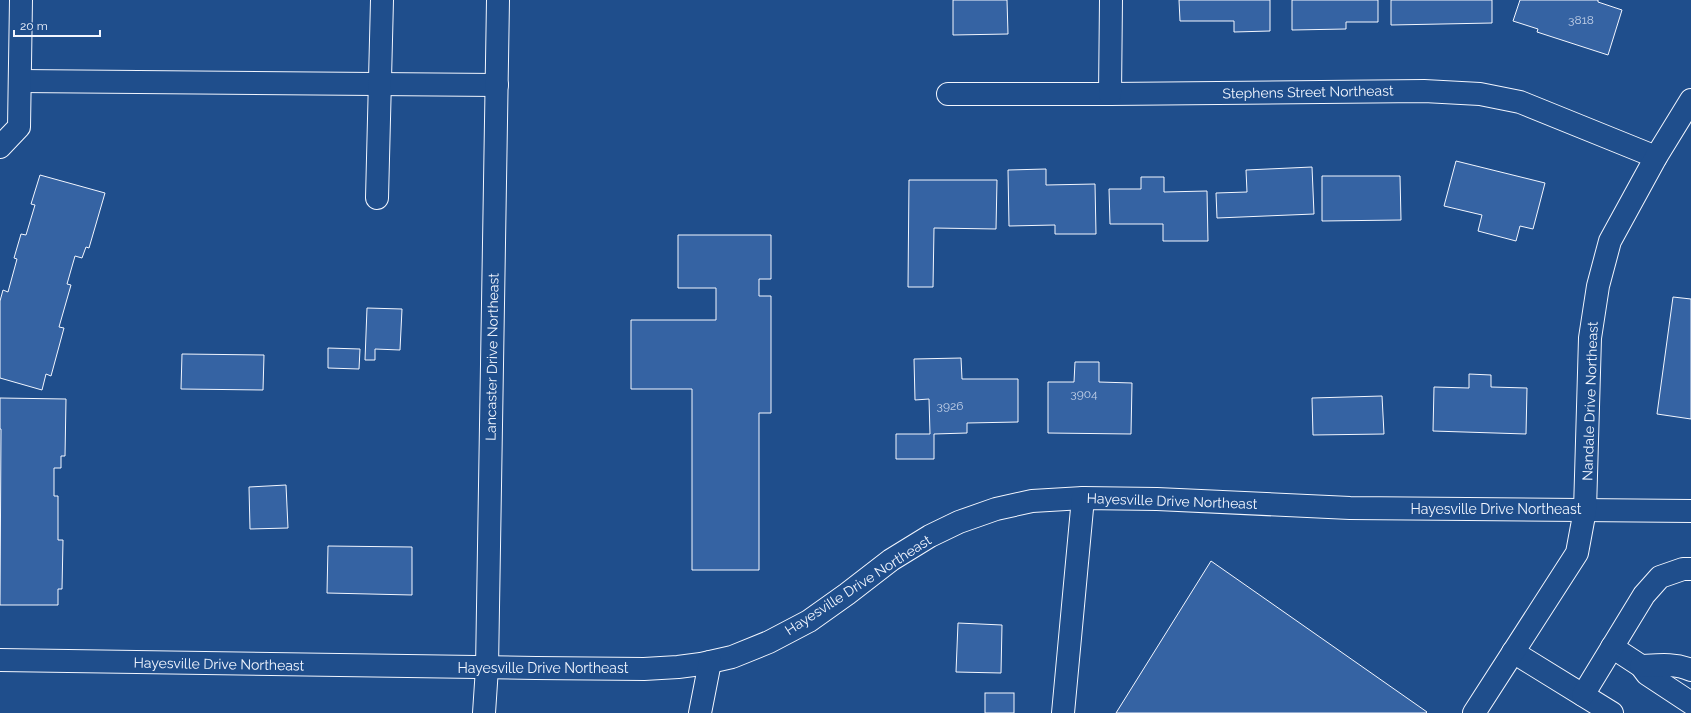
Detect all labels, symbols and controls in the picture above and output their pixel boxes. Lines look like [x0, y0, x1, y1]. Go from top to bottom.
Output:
scale bar [14, 12, 100, 38]
house number: 3818 [1568, 13, 1594, 27]
text: 20 m [20, 19, 48, 33]
street label: Stephens Street Northeast [1222, 83, 1394, 101]
street label: Lancaster Drive Northeast [483, 273, 501, 441]
street label: Nandale Drive Northeast [1579, 321, 1601, 481]
house number: 3904 [1070, 387, 1098, 401]
house number: 3926 [937, 399, 963, 413]
street label: Hayesville Drive Northeast [1086, 490, 1258, 512]
street label: Hayesville Drive Northeast [1411, 501, 1582, 517]
street label: Hayesville Drive Northeast [782, 532, 934, 638]
street label: Hayesville Drive Northeast [133, 655, 305, 673]
street label: Hayesville Drive Northeast [458, 660, 629, 676]

